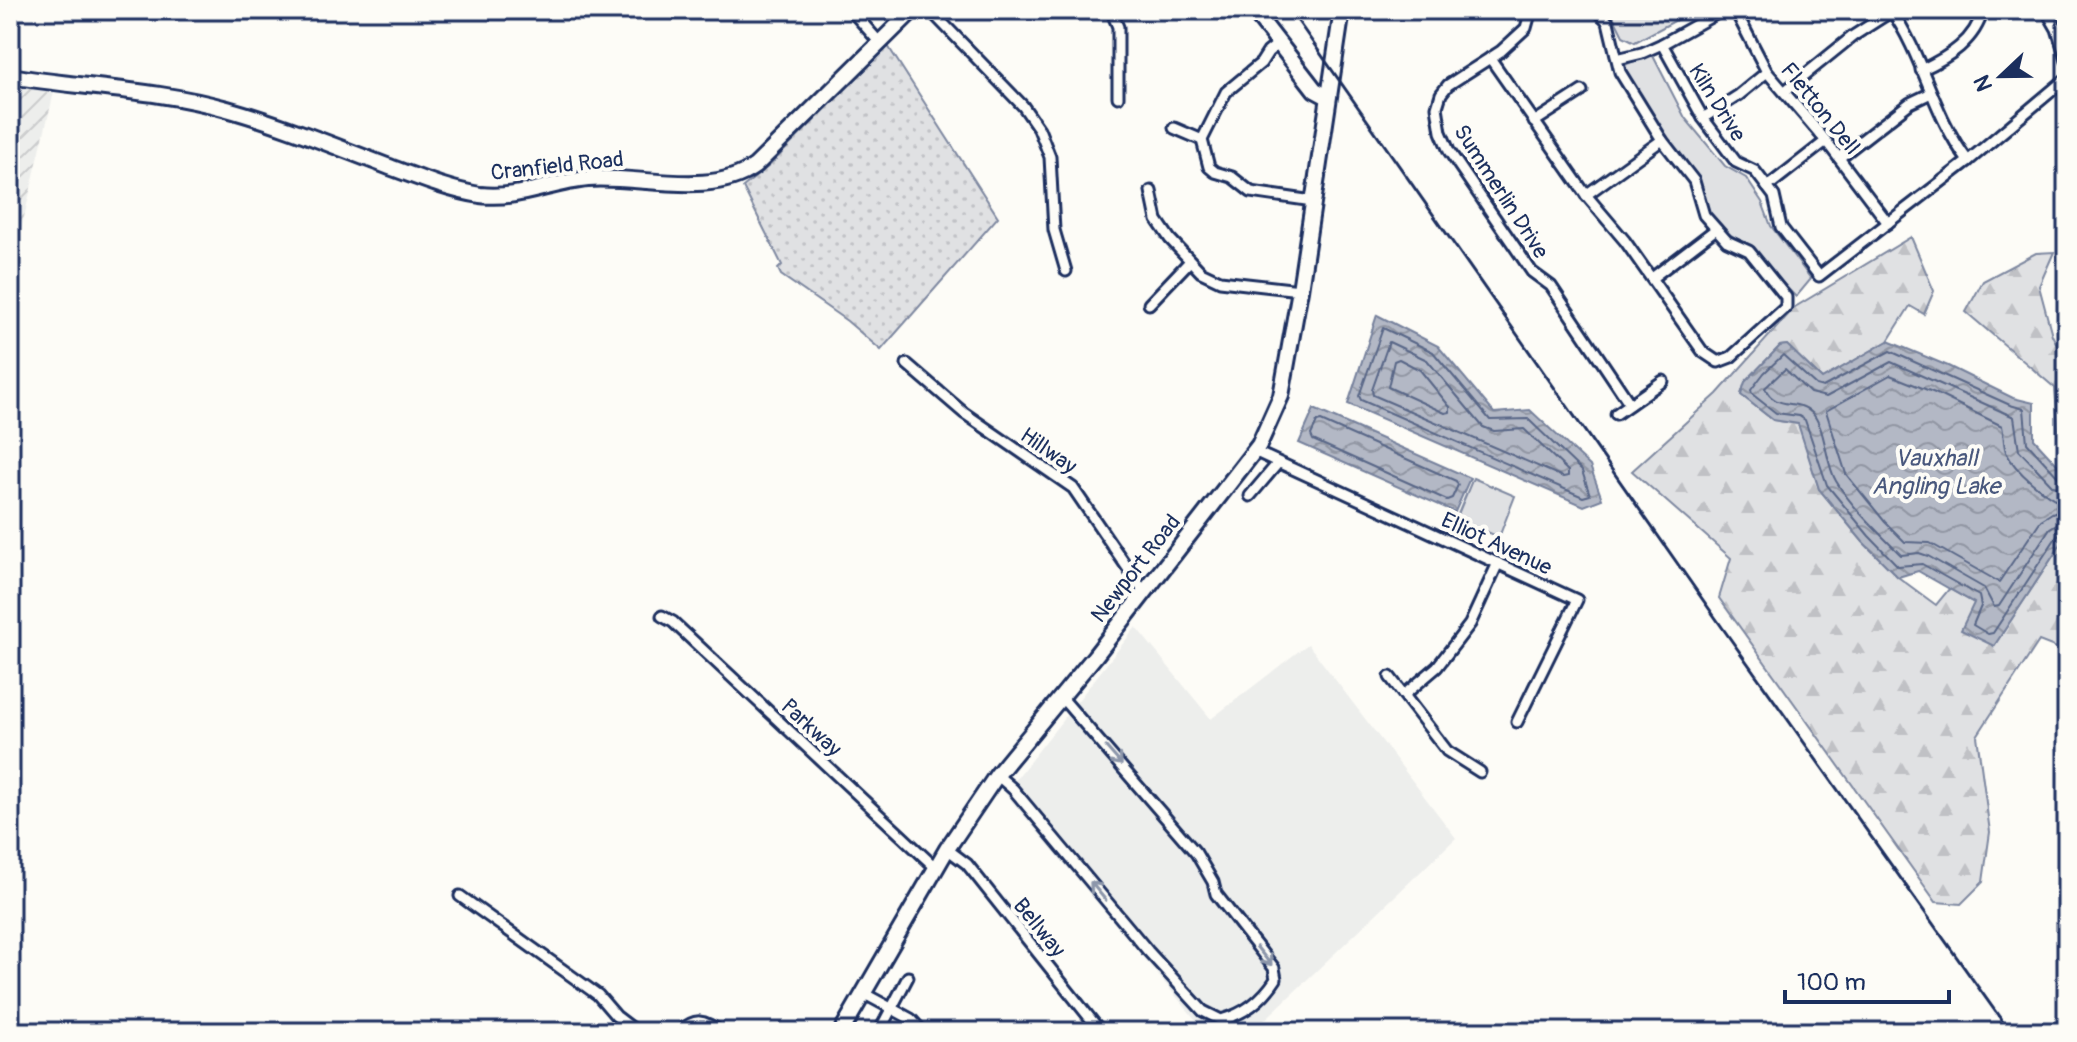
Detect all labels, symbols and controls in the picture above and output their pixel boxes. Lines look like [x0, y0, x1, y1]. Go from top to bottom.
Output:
north arrow [1961, 36, 2041, 116]
street label: Fletton Dell [1774, 57, 1866, 161]
street label: Kiln Drive [1682, 58, 1752, 147]
text: N [1968, 71, 1999, 95]
street label: Summerlin Drive [1447, 119, 1555, 264]
street label: Cranfield Road [489, 145, 625, 187]
street label: Hillway [1015, 421, 1082, 480]
water label: Vauxhall Angling Lake [1872, 444, 2002, 501]
street label: Elliot Avenue [1437, 506, 1557, 582]
street label: Newport Road [1085, 509, 1187, 628]
street label: Parkway [775, 693, 848, 763]
one-way arrow [1105, 746, 1123, 766]
one-way arrow [1089, 881, 1107, 902]
street label: Bellway [1007, 892, 1072, 963]
one-way arrow [1256, 945, 1273, 966]
scale bar [1785, 954, 1949, 1004]
text: 100 m [1797, 968, 1866, 997]

